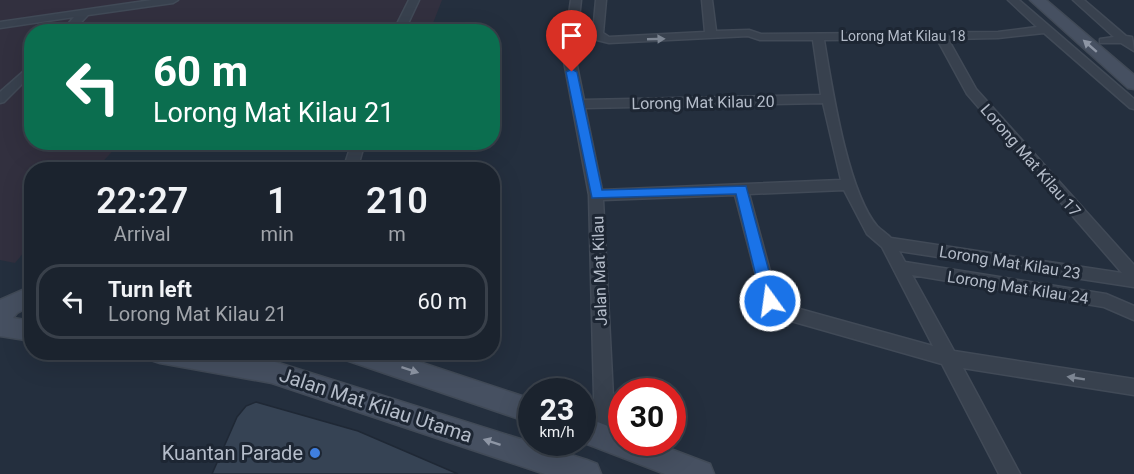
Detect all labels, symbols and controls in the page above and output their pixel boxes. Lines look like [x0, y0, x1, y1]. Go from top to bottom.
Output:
pin [546, 10, 597, 72]
icon: arrive [555, 19, 588, 52]
street label: Lorong Mat Kilau 18 [840, 28, 966, 44]
one-way arrow [646, 34, 665, 43]
one-way arrow [1083, 40, 1098, 53]
text: 60 m [153, 47, 248, 96]
icon: left [54, 48, 132, 126]
street label: Lorong Mat Kilau 20 [631, 92, 775, 113]
text: Lorong Mat Kilau 21 [153, 97, 394, 129]
street label: Lorong Mat Kilau 17 [977, 100, 1085, 221]
text: 22:27 [96, 180, 188, 222]
text: 1 [267, 180, 287, 222]
text: 210 [366, 180, 428, 222]
street label: Jalan Mat Kilau [588, 216, 611, 326]
text: Arrival [114, 222, 171, 246]
text: min [260, 222, 294, 246]
text: m [388, 222, 406, 246]
street label: Lorong Mat Kilau 23 [938, 242, 1082, 283]
street label: Lorong Mat Kilau 24 [946, 267, 1090, 308]
position arrow [738, 269, 802, 333]
text: Turn left [108, 277, 192, 302]
icon: left [57, 285, 90, 318]
text: 60 m [418, 289, 467, 314]
text: Lorong Mat Kilau 21 [108, 302, 287, 326]
street label: Jalan Mat Kilau Utama [276, 362, 476, 448]
one-way arrow [401, 366, 419, 376]
one-way arrow [1067, 374, 1086, 383]
speed limit sign: 30 [608, 378, 686, 456]
text: 23 [540, 392, 574, 427]
text: km/h [539, 423, 575, 441]
one-way arrow [483, 437, 501, 446]
place label: Kuantan Parade [162, 441, 303, 465]
marker: Kuantan Parade [308, 446, 322, 460]

